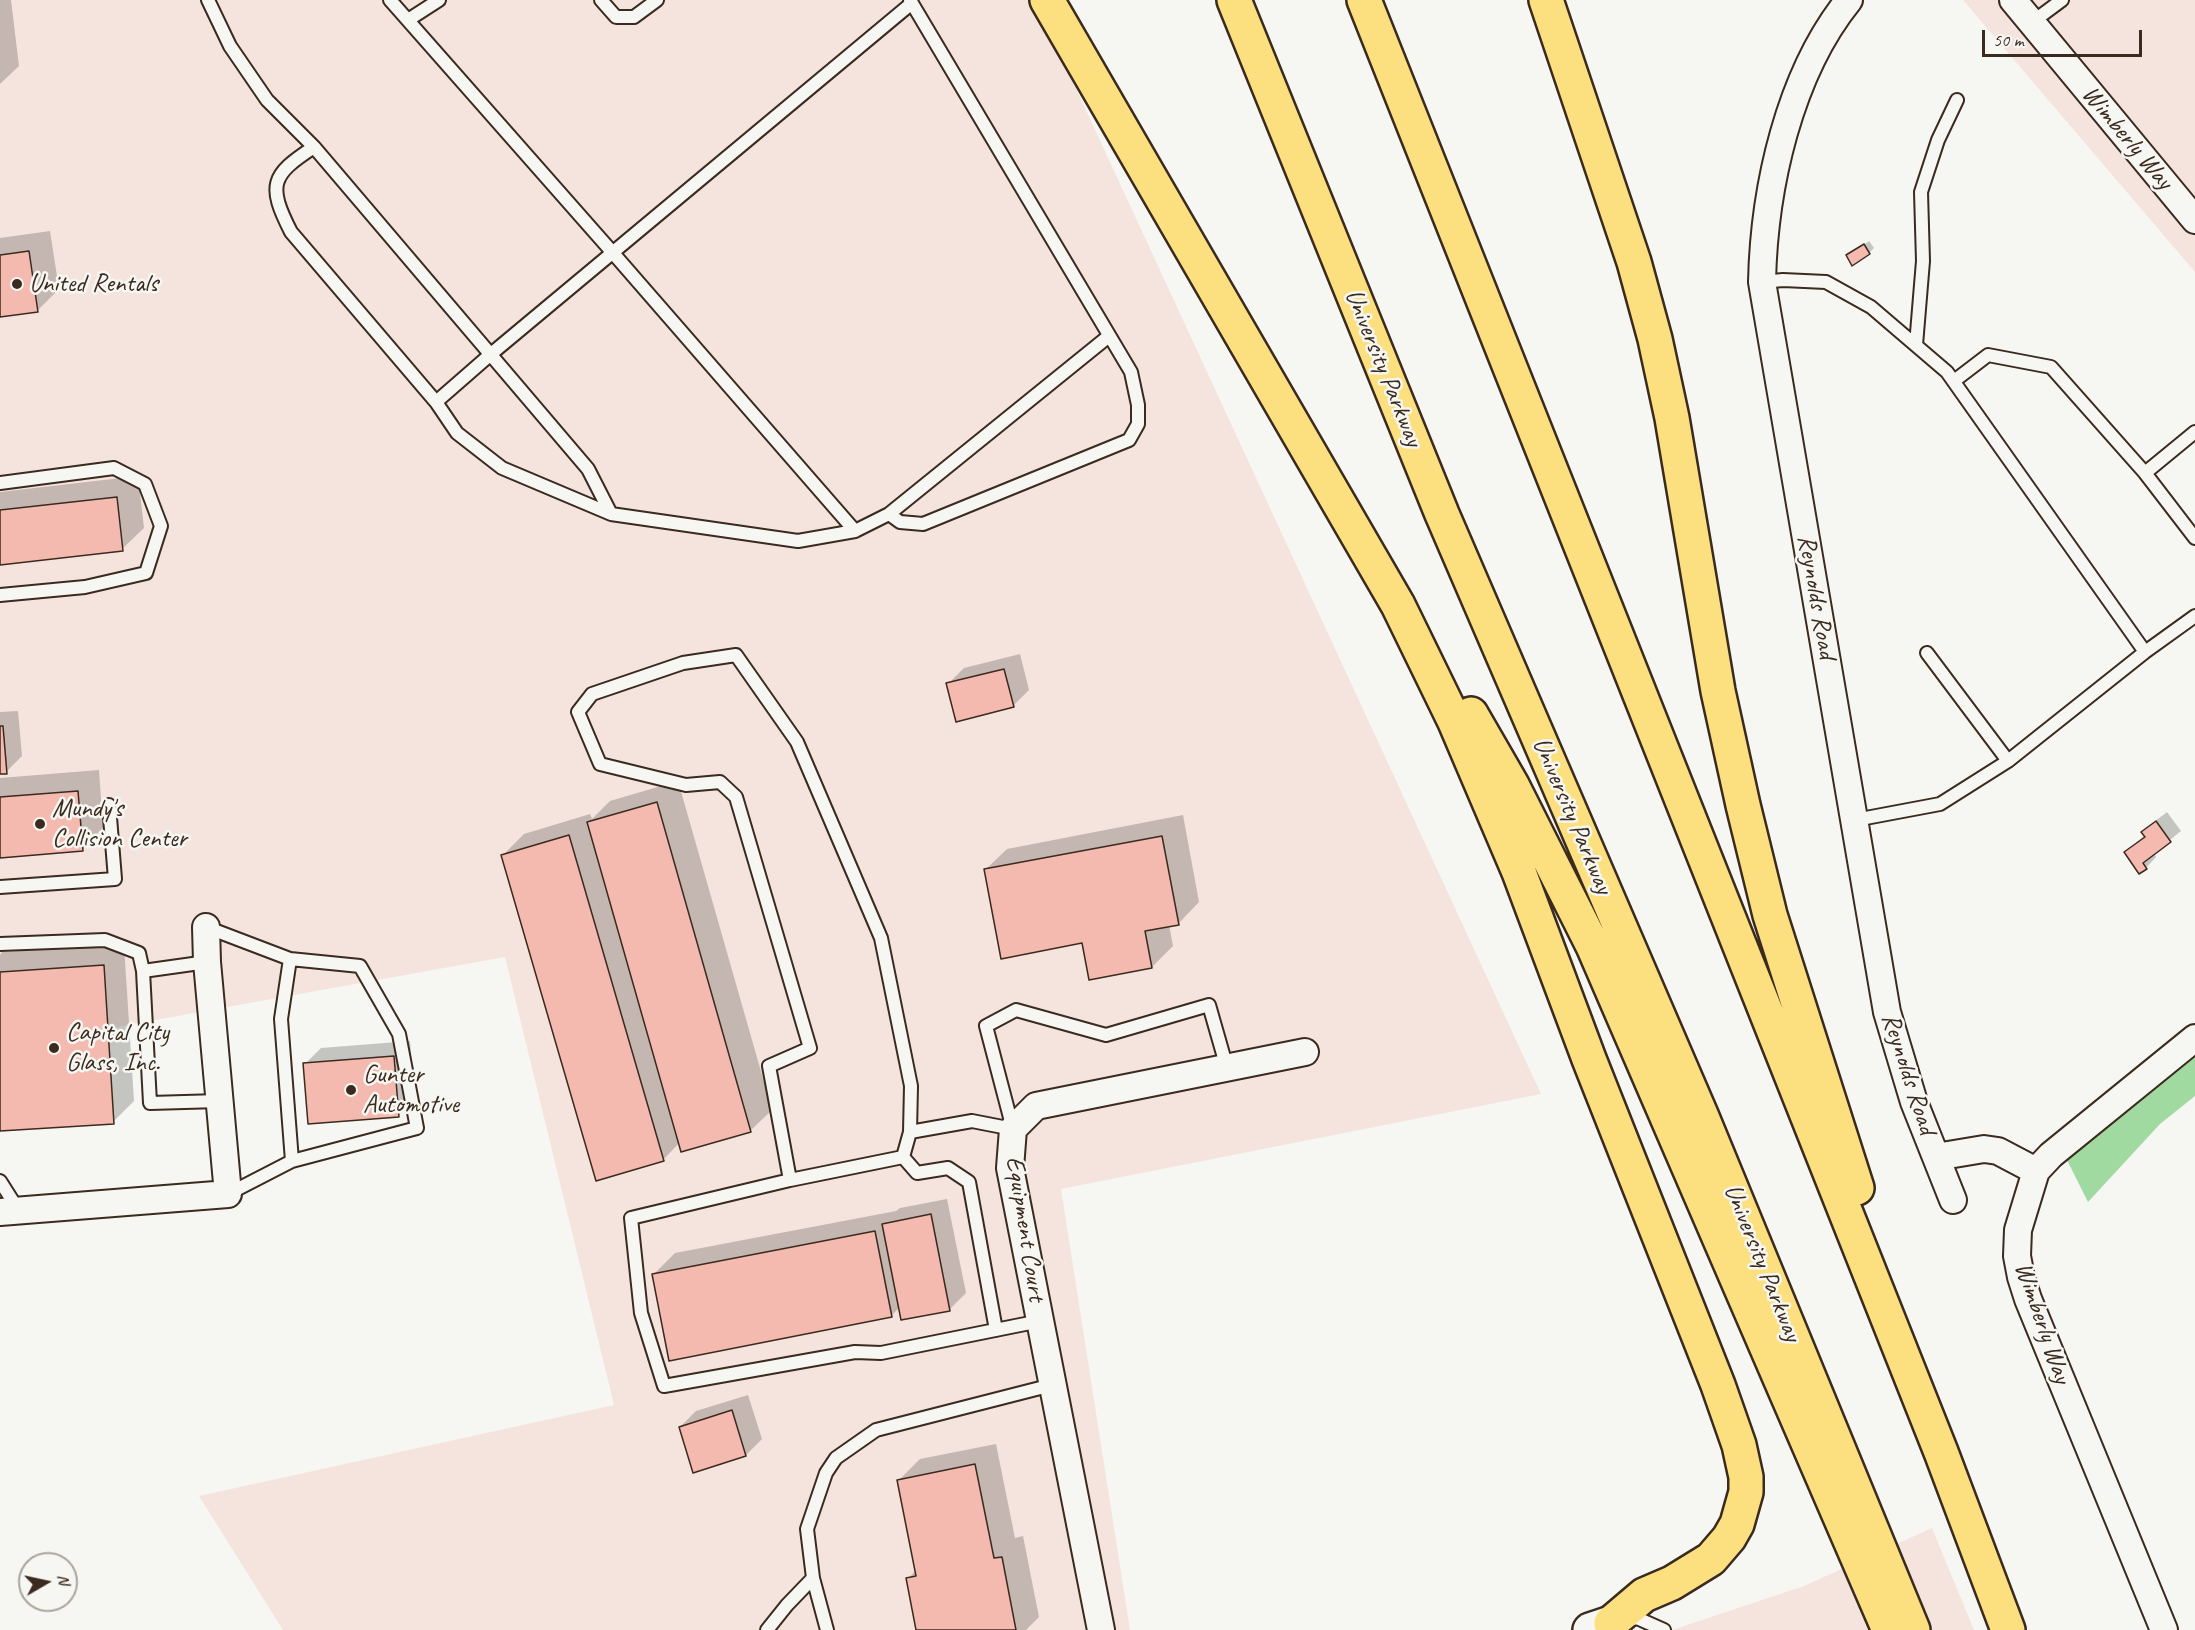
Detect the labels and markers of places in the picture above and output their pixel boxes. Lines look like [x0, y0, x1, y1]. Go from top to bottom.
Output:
place label: United Rentals [29, 268, 158, 300]
marker: United Rentals [10, 277, 24, 291]
place label: Mundy's Collision Center [52, 793, 187, 855]
marker: Mundy's Collision Center [33, 817, 47, 831]
place label: Capital City Glass, Inc. [66, 1017, 169, 1078]
marker: Capital City Glass, Inc. [47, 1041, 61, 1055]
place label: Gunter Automotive [363, 1059, 459, 1120]
marker: Gunter Automotive [344, 1083, 358, 1097]

